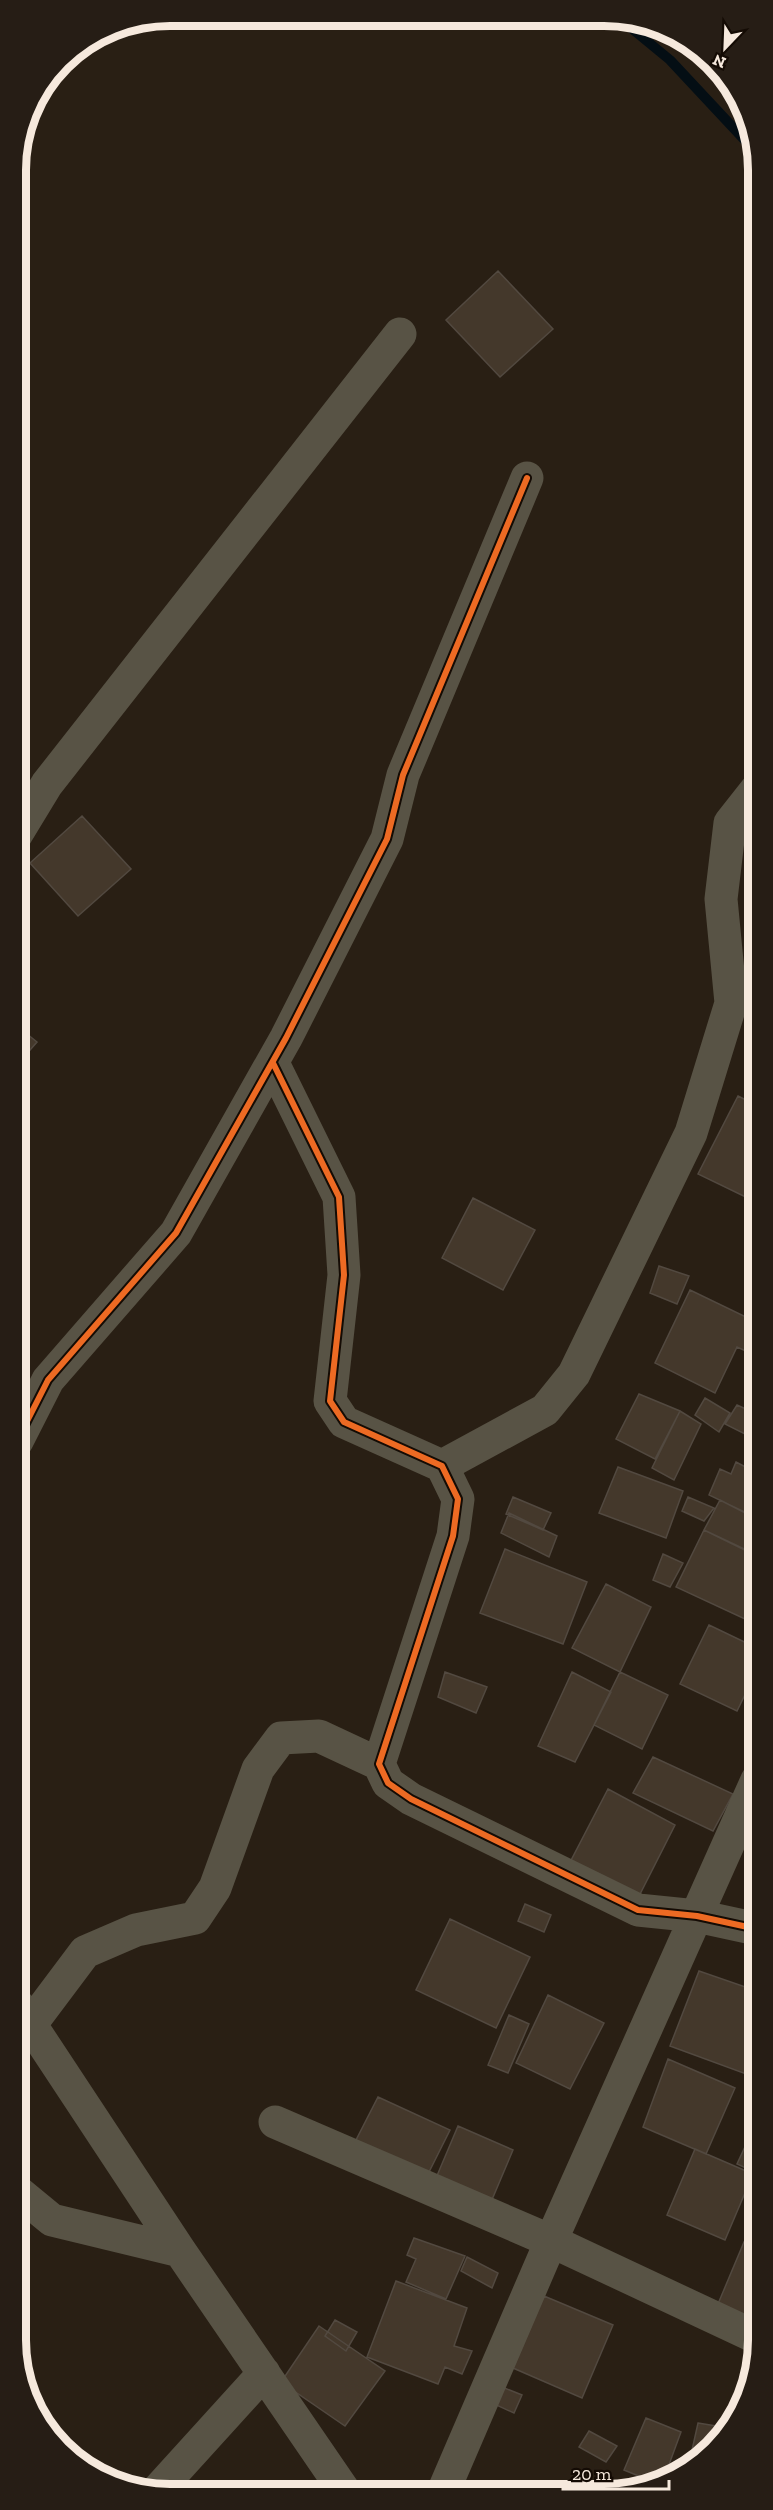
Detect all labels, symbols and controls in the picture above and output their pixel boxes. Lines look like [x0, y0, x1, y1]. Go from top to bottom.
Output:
north arrow [695, 18, 755, 78]
text: N [710, 50, 729, 72]
scale bar [563, 2453, 670, 2491]
text: 20 m [572, 2463, 612, 2485]

